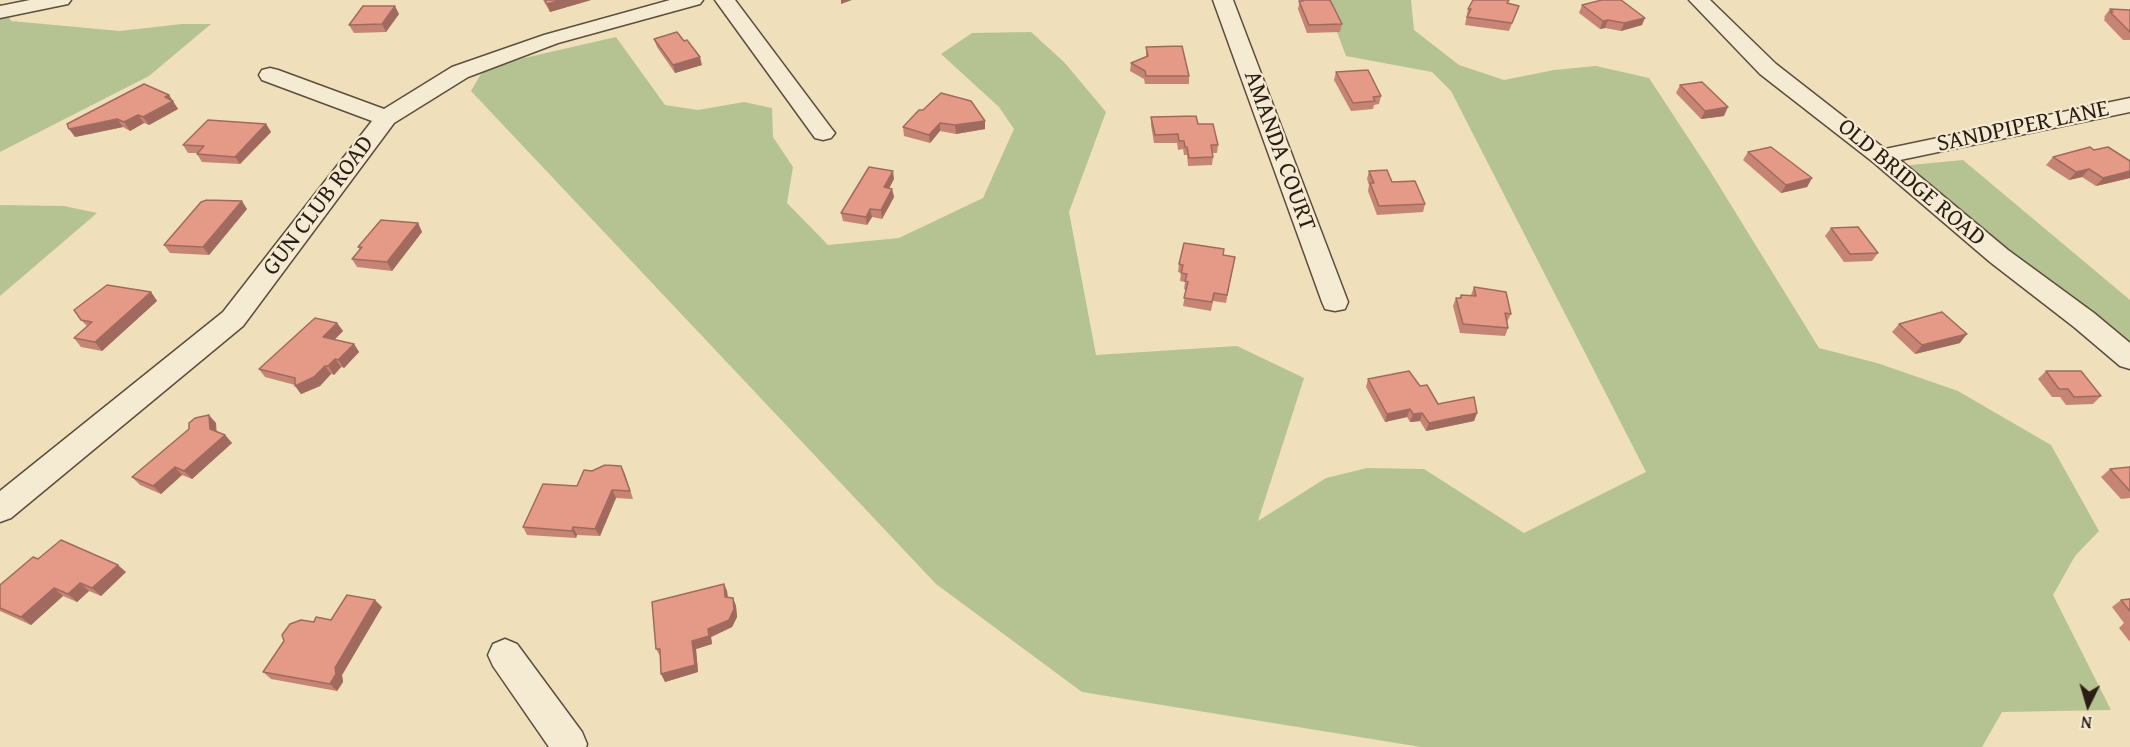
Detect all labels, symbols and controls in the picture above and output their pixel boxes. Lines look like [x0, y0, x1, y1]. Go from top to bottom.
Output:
street label: AMANDA COURT [1237, 67, 1321, 235]
street label: SANDPIPER LANE [1934, 95, 2112, 159]
street label: OLD BRIDGE ROAD [1831, 113, 1991, 253]
street label: GUN CLUB ROAD [257, 131, 381, 281]
north arrow [2058, 675, 2118, 735]
text: N [2080, 711, 2093, 735]

